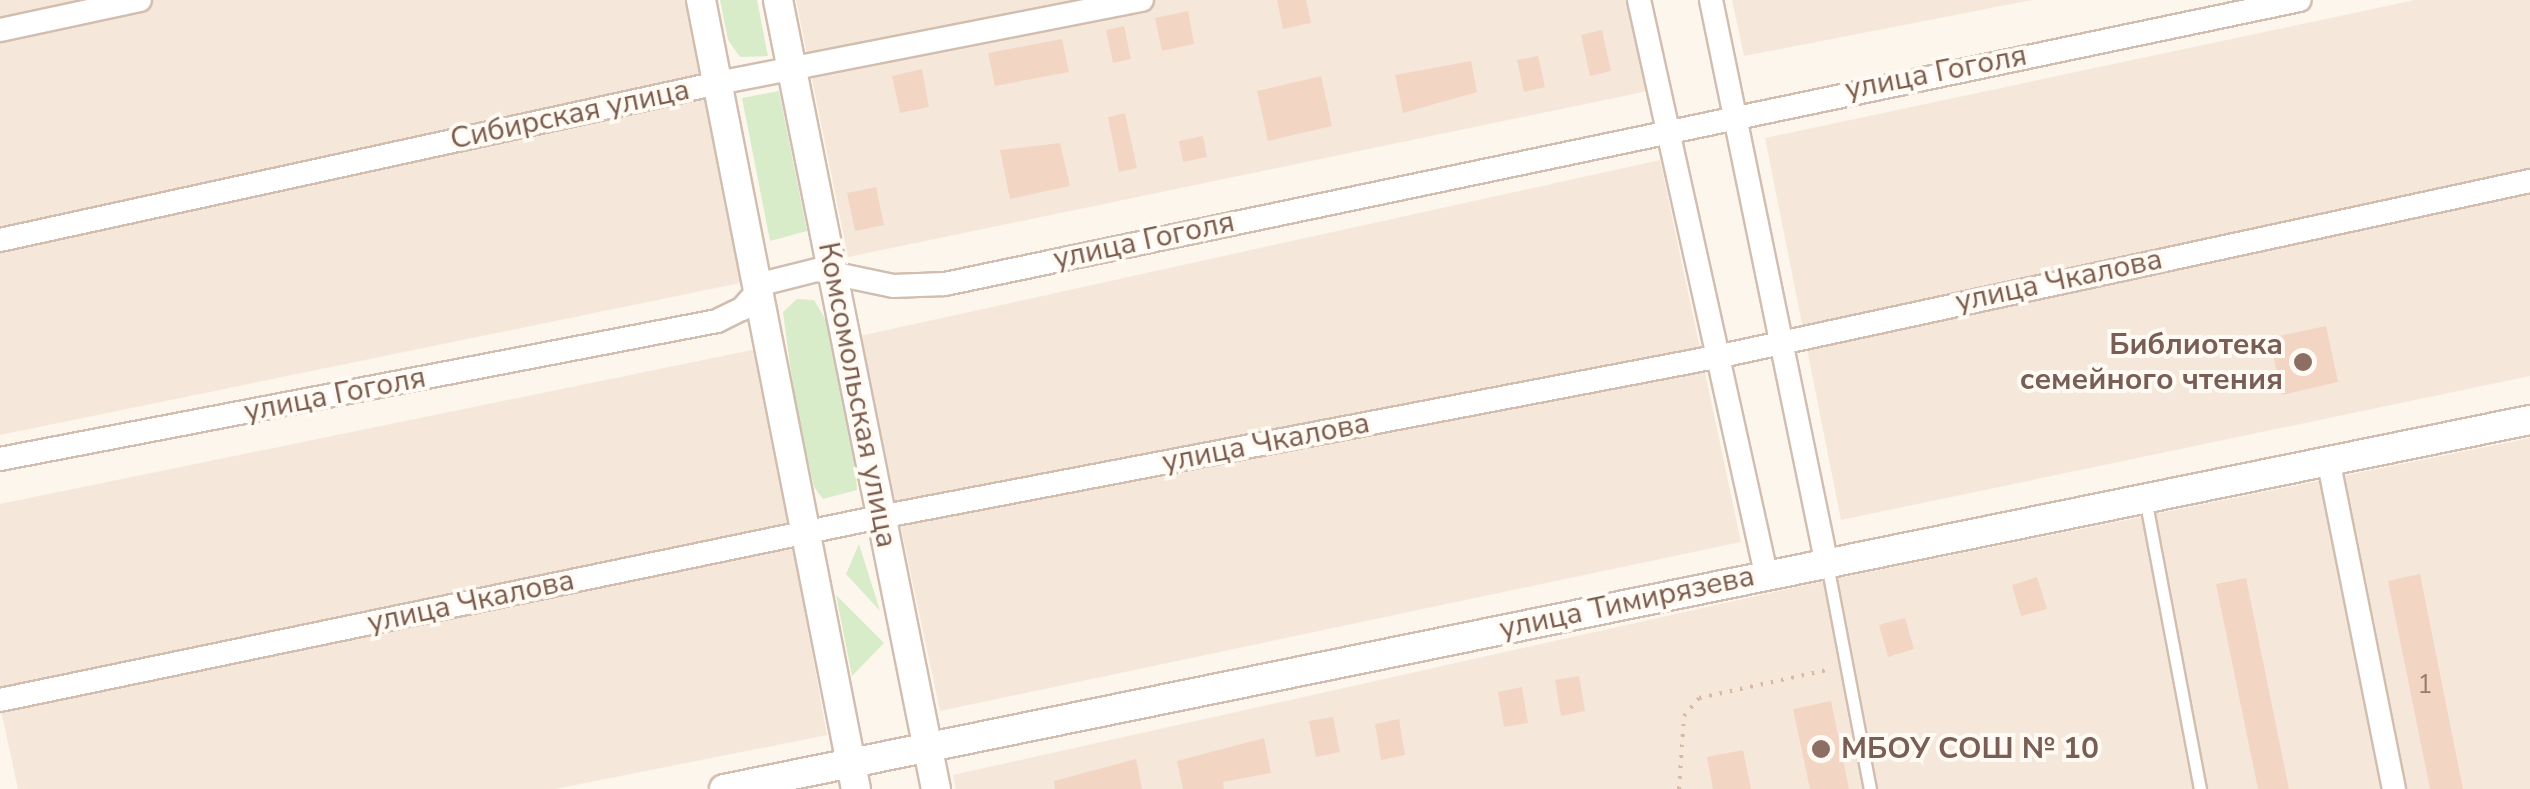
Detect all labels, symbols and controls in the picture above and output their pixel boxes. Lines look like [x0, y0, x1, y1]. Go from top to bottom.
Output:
street label: улица Гоголя [1842, 38, 2030, 108]
street label: Сибирская улица [447, 72, 693, 158]
street label: улица Гоголя [1050, 204, 1238, 278]
street label: Комсомольская улица [810, 239, 904, 551]
street label: улица Чкалова [1952, 242, 2166, 320]
place label: Библиотека семейного чтения [2020, 327, 2283, 398]
marker: Библиотека семейного чтения [2292, 351, 2314, 373]
street label: улица Гоголя [241, 360, 429, 430]
street label: улица Чкалова [1159, 405, 1373, 481]
street label: улица Тимирязева [1496, 558, 1758, 648]
street label: улица Чкалова [364, 563, 578, 641]
house number: 1 [2418, 670, 2432, 700]
place label: МБОУ СОШ № 10 [1841, 731, 2099, 767]
marker: МБОУ СОШ № 10 [1810, 738, 1832, 760]

